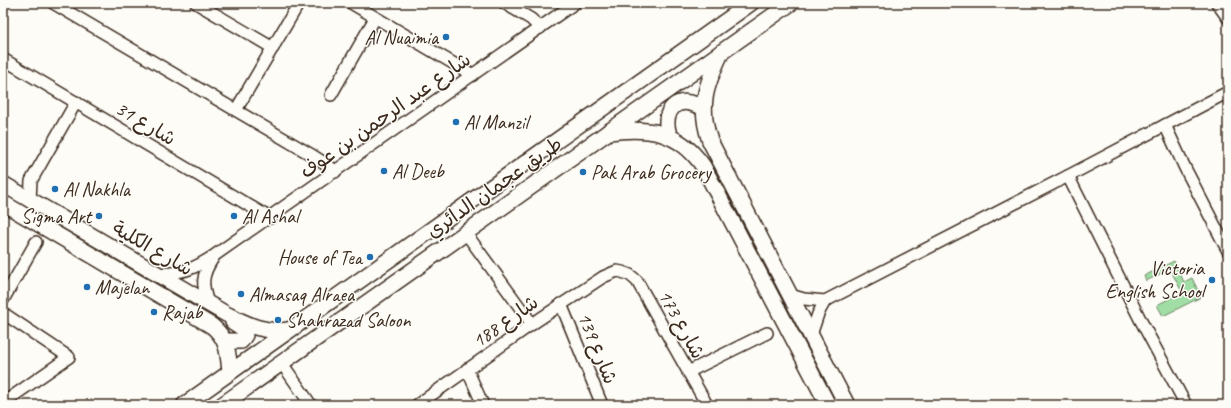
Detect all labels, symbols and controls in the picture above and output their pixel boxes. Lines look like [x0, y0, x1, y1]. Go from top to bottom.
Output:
place label: Al Nuaimia [365, 25, 440, 50]
marker: Al Nuaimia [441, 32, 451, 42]
street label: شارع عبد الرحمن بن عوف [295, 47, 476, 185]
street label: شارع 31 [110, 96, 181, 152]
place label: Al Manzil [464, 110, 531, 135]
marker: Al Manzil [451, 117, 461, 127]
street label: طريق عجمان الدائري [421, 131, 568, 245]
place label: Al Deeb [392, 159, 445, 184]
place label: Pak Arab Grocery [591, 160, 713, 185]
marker: Al Deeb [379, 166, 389, 176]
marker: Pak Arab Grocery [578, 167, 588, 177]
place label: Al Nakhla [63, 177, 132, 202]
marker: Al Nakhla [50, 184, 60, 194]
place label: Sigma Art [21, 204, 93, 229]
place label: Al Ashal [242, 204, 302, 229]
marker: Sigma Art [94, 211, 104, 221]
marker: Al Ashal [229, 211, 239, 221]
street label: شارع الكلية [108, 215, 197, 282]
place label: House of Tea [278, 245, 364, 270]
marker: House of Tea [365, 252, 375, 262]
place label: Victoria English School [1106, 256, 1208, 304]
place label: Majelan [95, 275, 150, 300]
marker: Victoria English School [1207, 275, 1217, 285]
marker: Majelan [82, 282, 92, 292]
place label: Almasaq Alraea [249, 282, 356, 307]
street label: شارع 173 [652, 285, 711, 364]
marker: Almasaq Alraea [236, 289, 246, 299]
street label: شارع 188 [467, 290, 544, 354]
place label: Rajab [162, 300, 203, 325]
marker: Rajab [149, 307, 159, 317]
place label: Shahrazad Saloon [286, 308, 411, 333]
street label: شارع 139 [571, 309, 623, 388]
marker: Shahrazad Saloon [273, 315, 283, 325]

